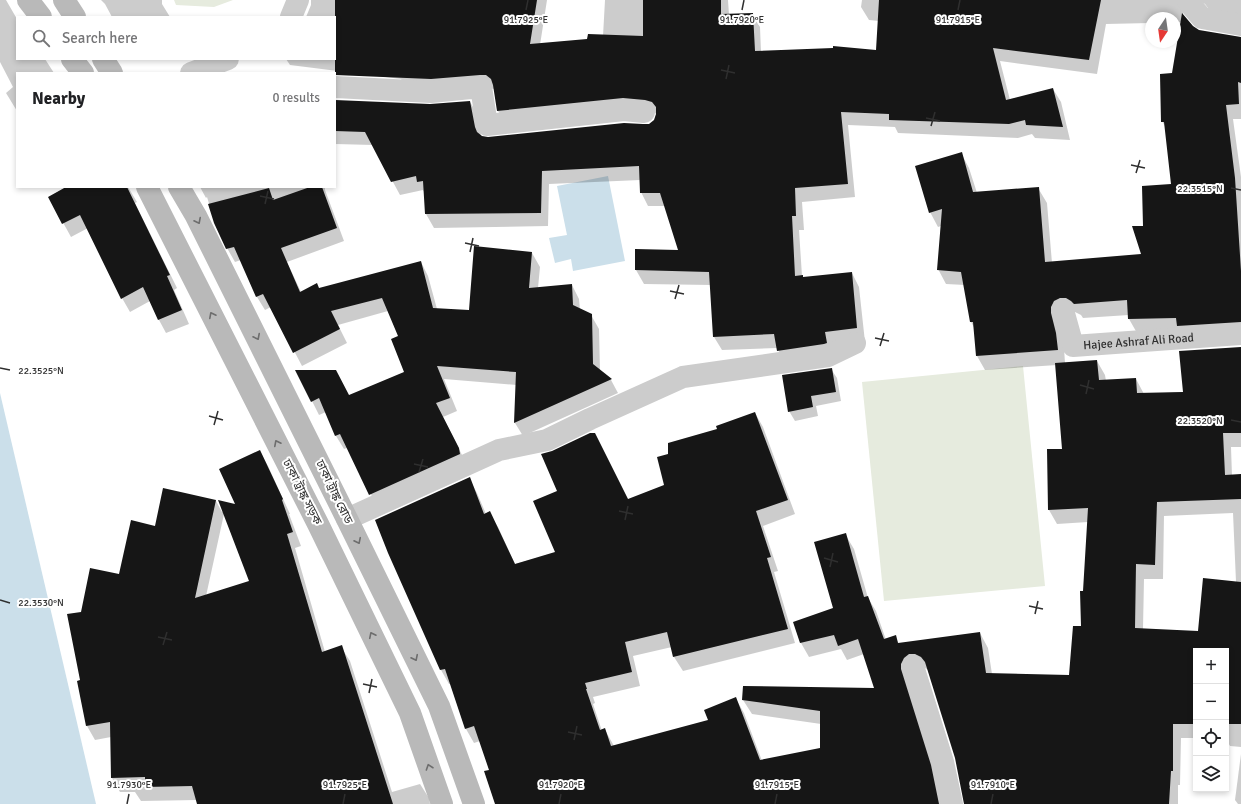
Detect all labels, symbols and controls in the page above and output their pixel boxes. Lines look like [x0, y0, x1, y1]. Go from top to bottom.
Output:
north arrow [1145, 12, 1181, 48]
text: 91.7925°E [504, 14, 549, 26]
text: 91.7920°E [720, 14, 765, 26]
text: 91.7915°E [936, 14, 981, 26]
search box [16, 16, 336, 60]
icon: search [30, 27, 52, 49]
text: Search here [62, 29, 138, 47]
text: Nearby [32, 88, 85, 109]
text: 0 results [272, 90, 320, 106]
text: 22.3515°N [1177, 183, 1223, 195]
one-way arrow [194, 217, 201, 224]
one-way arrow [210, 312, 217, 319]
street label: Hajee Ashraf Ali Road [1083, 330, 1194, 353]
one-way arrow [252, 333, 259, 340]
text: 22.3525°N [18, 365, 64, 377]
text: 22.3520°N [1177, 415, 1223, 427]
one-way arrow [274, 440, 282, 448]
street label: ঢাকা ট্রাঙ্ক সড়ক [279, 455, 326, 528]
street label: ঢাকা ট্রাঙ্ক রোড [312, 456, 357, 527]
one-way arrow [353, 537, 361, 545]
text: 22.3530°N [18, 597, 64, 609]
one-way arrow [369, 632, 377, 640]
map controls [1193, 648, 1229, 792]
button: + [1193, 648, 1229, 684]
one-way arrow [411, 654, 418, 661]
button: − [1193, 684, 1229, 720]
button: locate [1193, 720, 1229, 756]
button: layers [1193, 756, 1229, 792]
one-way arrow [425, 764, 434, 771]
text: 91.7930°E [107, 779, 152, 791]
text: 91.7925°E [323, 779, 368, 791]
text: 91.7920°E [539, 779, 584, 791]
text: 91.7915°E [755, 779, 800, 791]
text: 91.7910°E [971, 779, 1016, 791]

